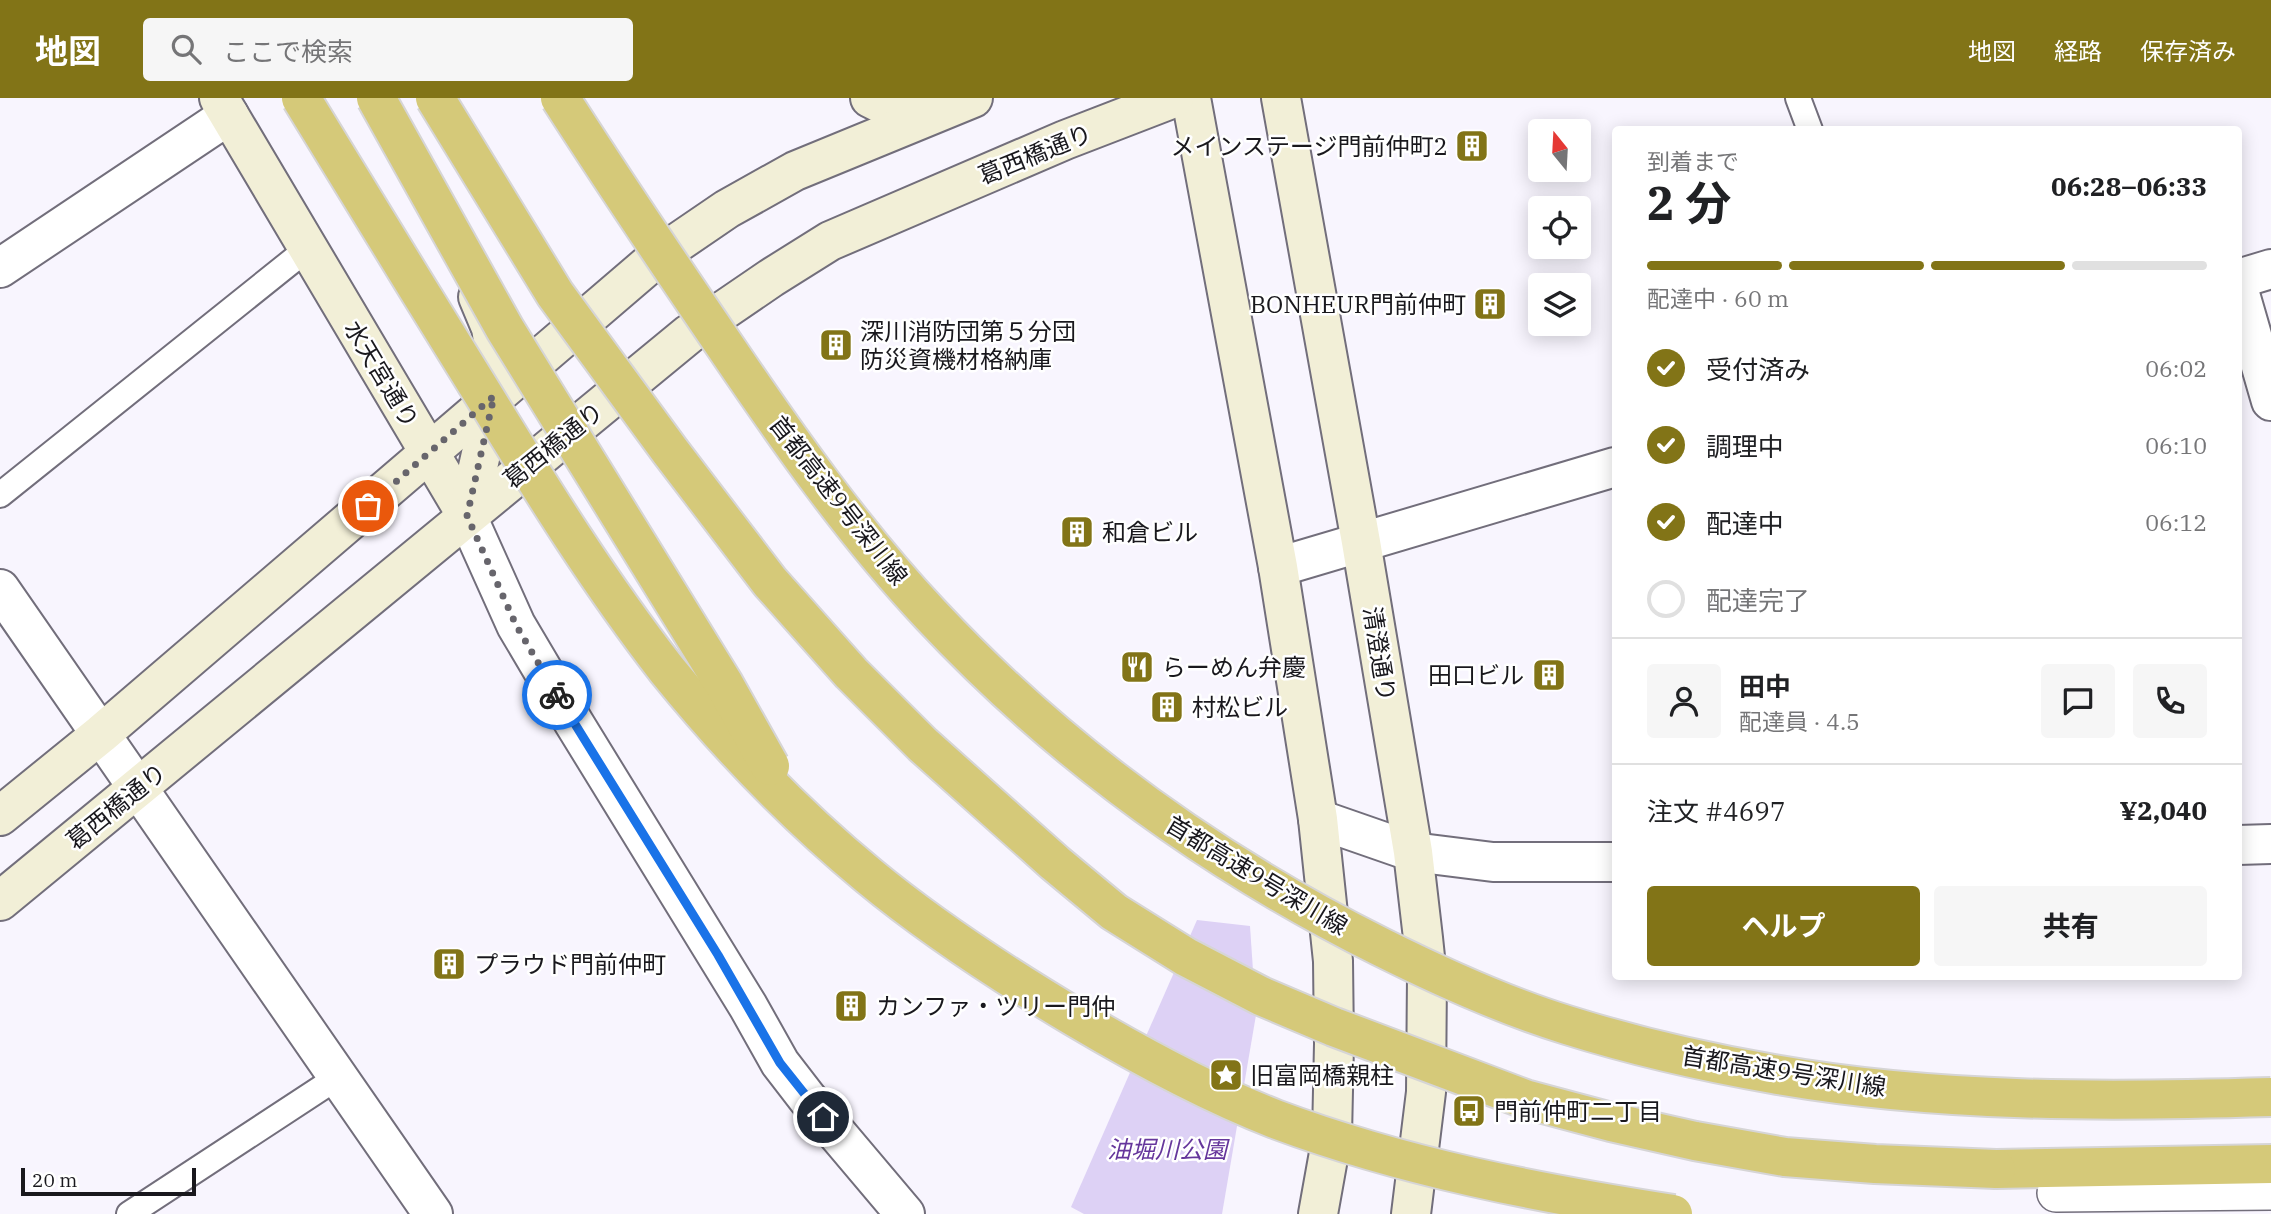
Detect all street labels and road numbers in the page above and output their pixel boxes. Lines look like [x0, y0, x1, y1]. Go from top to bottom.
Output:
street label: 葛西橋通り [973, 117, 1097, 191]
street label: 水天宮通り [337, 314, 427, 434]
street label: 葛西橋通り [496, 395, 610, 495]
street label: 首都高速9号深川線 [763, 409, 915, 591]
street label: 清澄通り [1357, 604, 1403, 704]
street label: 葛西橋通り [59, 756, 173, 856]
street label: 首都高速9号深川線 [1160, 808, 1354, 942]
street label: 首都高速9号深川線 [1680, 1039, 1888, 1103]

